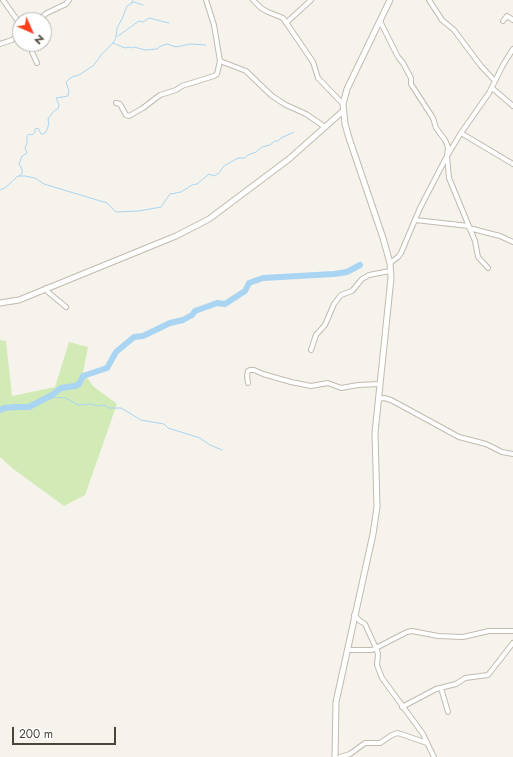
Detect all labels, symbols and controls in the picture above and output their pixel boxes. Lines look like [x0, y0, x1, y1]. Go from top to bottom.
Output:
north arrow [12, 12, 52, 52]
text: N [31, 31, 49, 49]
scale bar [14, 719, 118, 745]
text: 200 m [19, 725, 53, 743]

